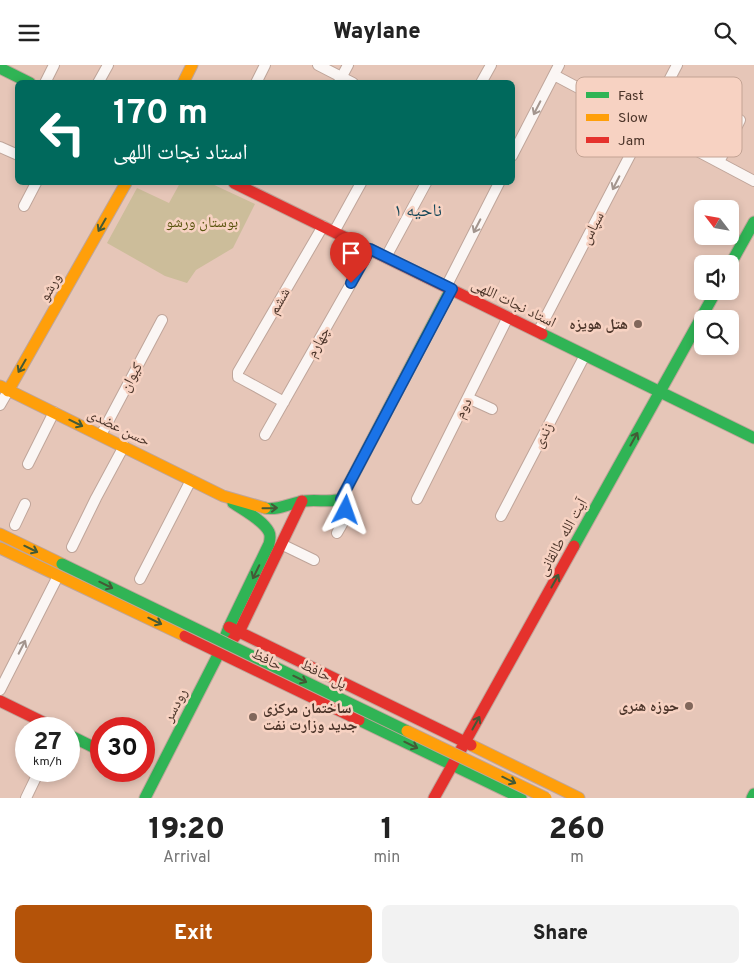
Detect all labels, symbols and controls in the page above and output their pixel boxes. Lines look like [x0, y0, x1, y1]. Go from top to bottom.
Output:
icon: menu [15, 19, 43, 47]
text: Waylane [333, 19, 421, 46]
icon: search [711, 19, 739, 47]
legend [576, 77, 742, 157]
text: Fast [618, 88, 644, 105]
text: 170 m [113, 92, 208, 136]
icon: left [30, 100, 95, 165]
one-way arrow [532, 101, 542, 116]
text: Slow [618, 110, 648, 127]
text: Jam [618, 133, 645, 150]
text: استاد نجات اللهی [113, 140, 248, 167]
one-way arrow [611, 175, 621, 190]
district label: ناحیه ۱ [394, 200, 442, 223]
north arrow [694, 200, 739, 245]
map controls [694, 200, 739, 355]
street label: سپاس [577, 209, 610, 248]
park label: بوستان ورشو [166, 214, 238, 233]
one-way arrow [97, 217, 107, 232]
one-way arrow [472, 218, 481, 233]
pin [330, 232, 372, 283]
icon: arrive [337, 239, 365, 267]
button: sound [694, 255, 739, 300]
street label: ورشو [36, 270, 67, 305]
street label: استاد نجات اللهی [468, 276, 559, 333]
street label: ششم [265, 285, 296, 319]
button: search [694, 310, 739, 355]
place label: هتل هویزه [569, 316, 628, 335]
marker: هتل هویزه [632, 318, 644, 330]
street label: چهارم [303, 324, 336, 361]
one-way arrow [17, 359, 27, 374]
street label: کیوان [117, 360, 148, 396]
street label: دوم [451, 395, 477, 422]
street label: حسن عضدی [84, 405, 153, 452]
one-way arrow [68, 418, 83, 428]
street label: زندی [530, 419, 559, 452]
one-way arrow [629, 431, 639, 446]
position arrow [319, 483, 371, 535]
street label: آیت الله طالقانی [534, 494, 593, 580]
one-way arrow [261, 503, 277, 512]
one-way arrow [23, 545, 38, 554]
one-way arrow [251, 564, 261, 579]
one-way arrow [550, 573, 560, 588]
one-way arrow [98, 581, 113, 590]
one-way arrow [147, 617, 162, 626]
one-way arrow [18, 640, 27, 655]
street label: حافظ [248, 645, 285, 676]
street label: پل حافظ [297, 656, 349, 695]
one-way arrow [292, 675, 307, 684]
street label: رودسر [159, 686, 193, 726]
place label: حوزه هنری [619, 698, 679, 717]
place label: ساختمان مرکزی جدید وزارت نفت [263, 700, 358, 736]
marker: حوزه هنری [683, 700, 695, 712]
marker: ساختمان مرکزی جدید وزارت نفت [247, 711, 259, 723]
one-way arrow [471, 715, 481, 730]
speed limit sign: 30 [90, 717, 155, 782]
text: 27 [33, 727, 62, 759]
one-way arrow [403, 741, 418, 750]
text: km/h [33, 754, 62, 770]
one-way arrow [501, 776, 516, 785]
text: 19:20 [148, 812, 225, 849]
text: 1 [381, 812, 393, 849]
text: 260 [549, 812, 605, 849]
text: Arrival [163, 848, 211, 868]
text: min [374, 848, 400, 868]
text: m [570, 848, 584, 868]
button: Exit [15, 905, 372, 963]
button: Share [382, 905, 739, 963]

